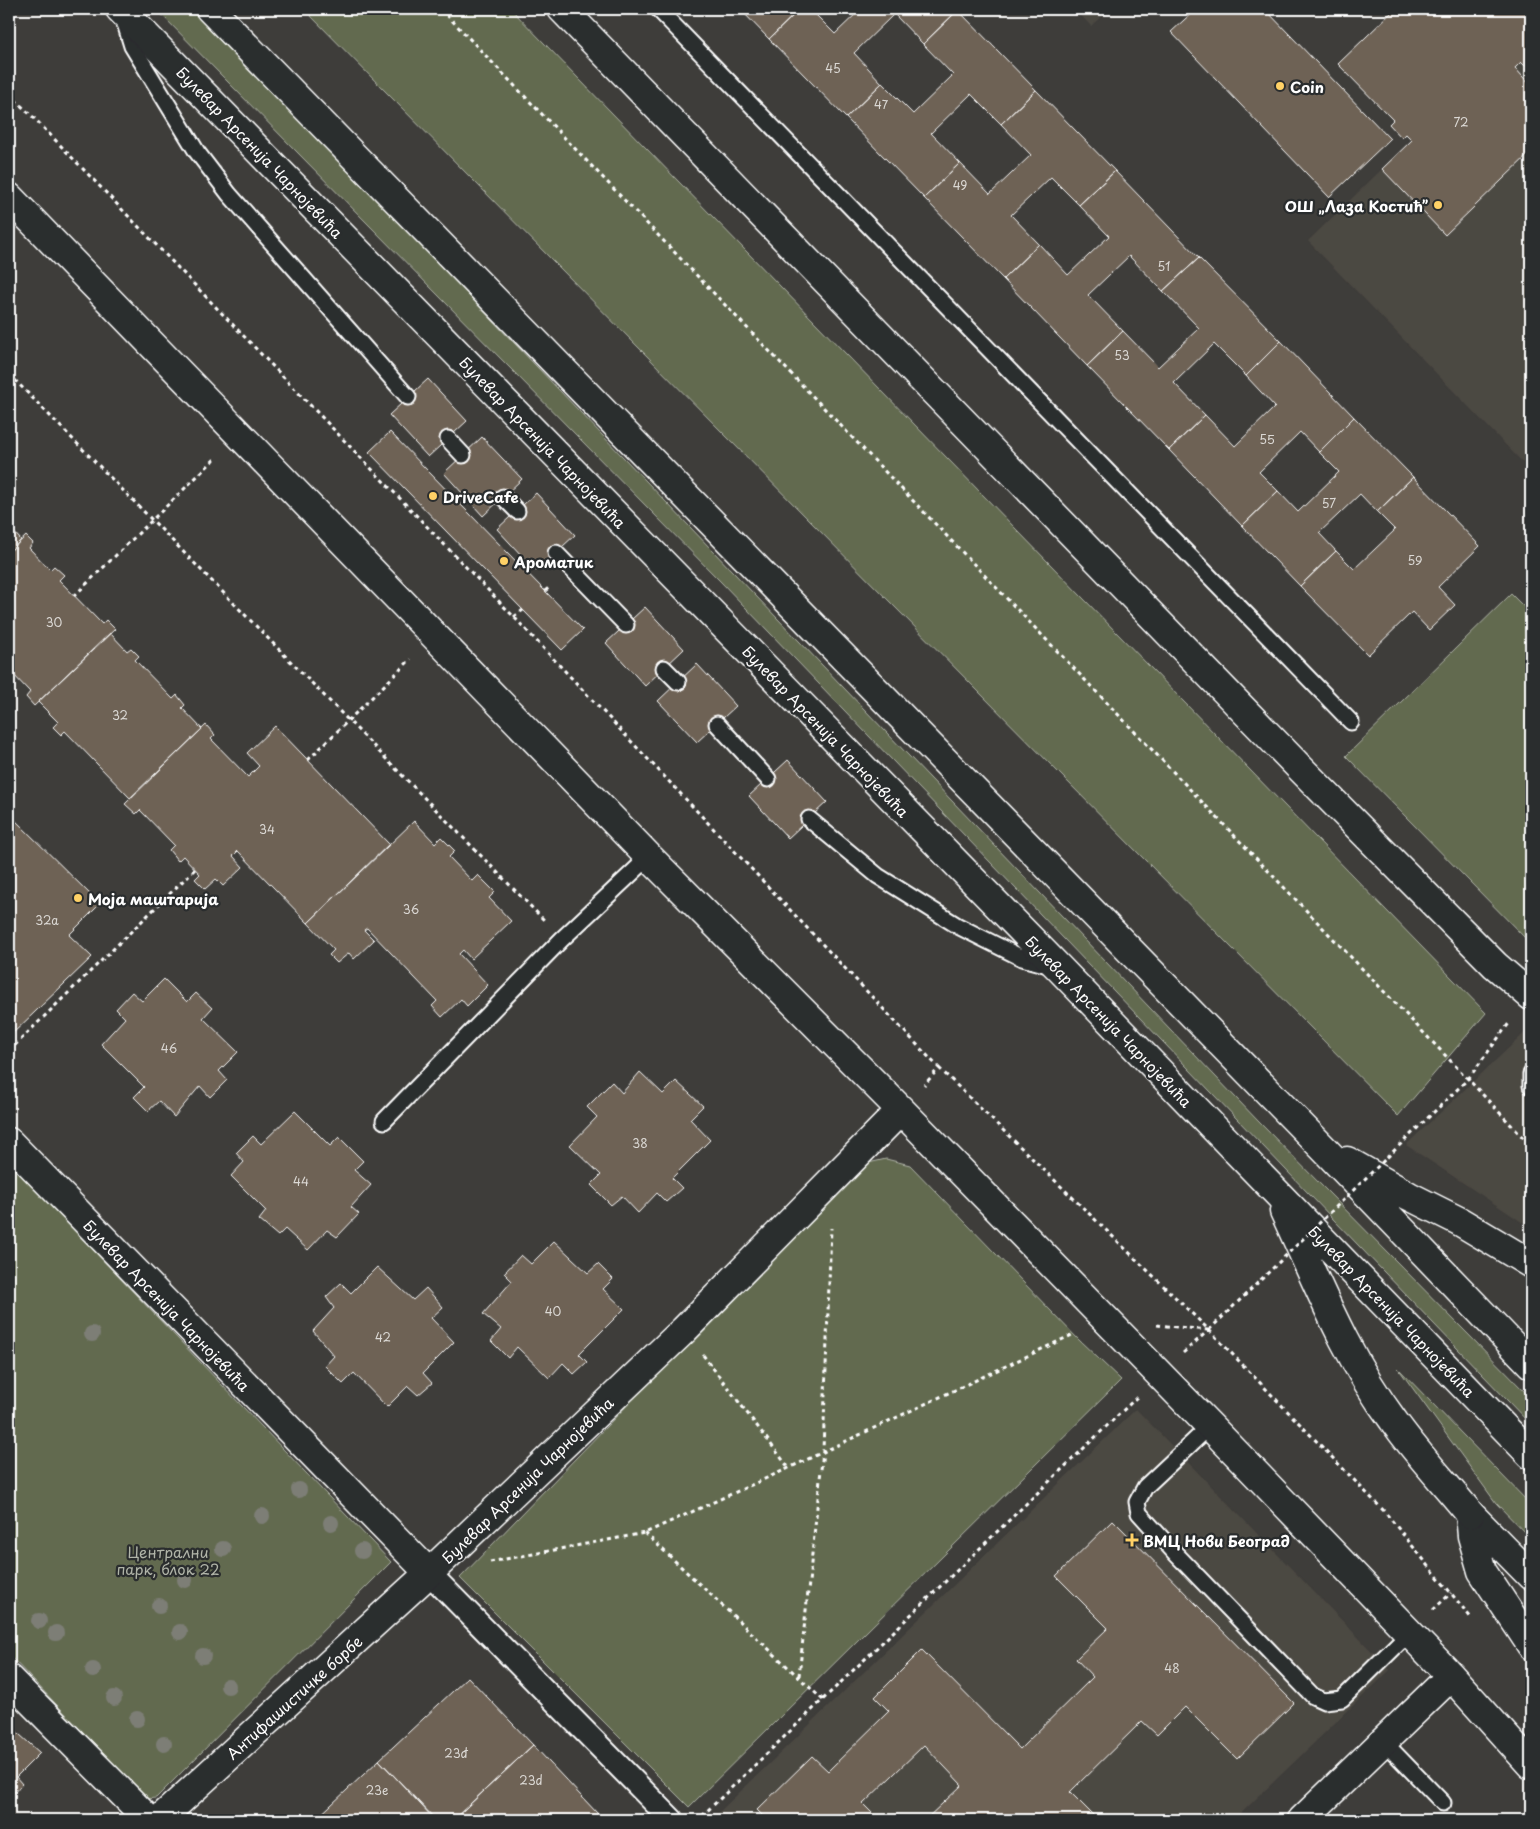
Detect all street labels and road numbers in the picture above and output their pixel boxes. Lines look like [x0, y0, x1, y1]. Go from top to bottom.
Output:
street label: Булевар Арсенија Чарнојевића [171, 61, 349, 244]
street label: Булевар Арсенија Чарнојевића [454, 351, 632, 534]
street label: Булевар Арсенија Чарнојевића [737, 640, 915, 823]
street label: Булевар Арсенија Чарнојевића [1020, 930, 1198, 1113]
street label: Булевар Арсенија Чарнојевића [78, 1214, 256, 1397]
street label: Булевар Арсенија Чарнојевића [1303, 1220, 1481, 1403]
street label: Булевар Арсенија Чарнојевића [436, 1391, 619, 1569]
street label: Антифашистичке борбе [221, 1630, 367, 1764]

